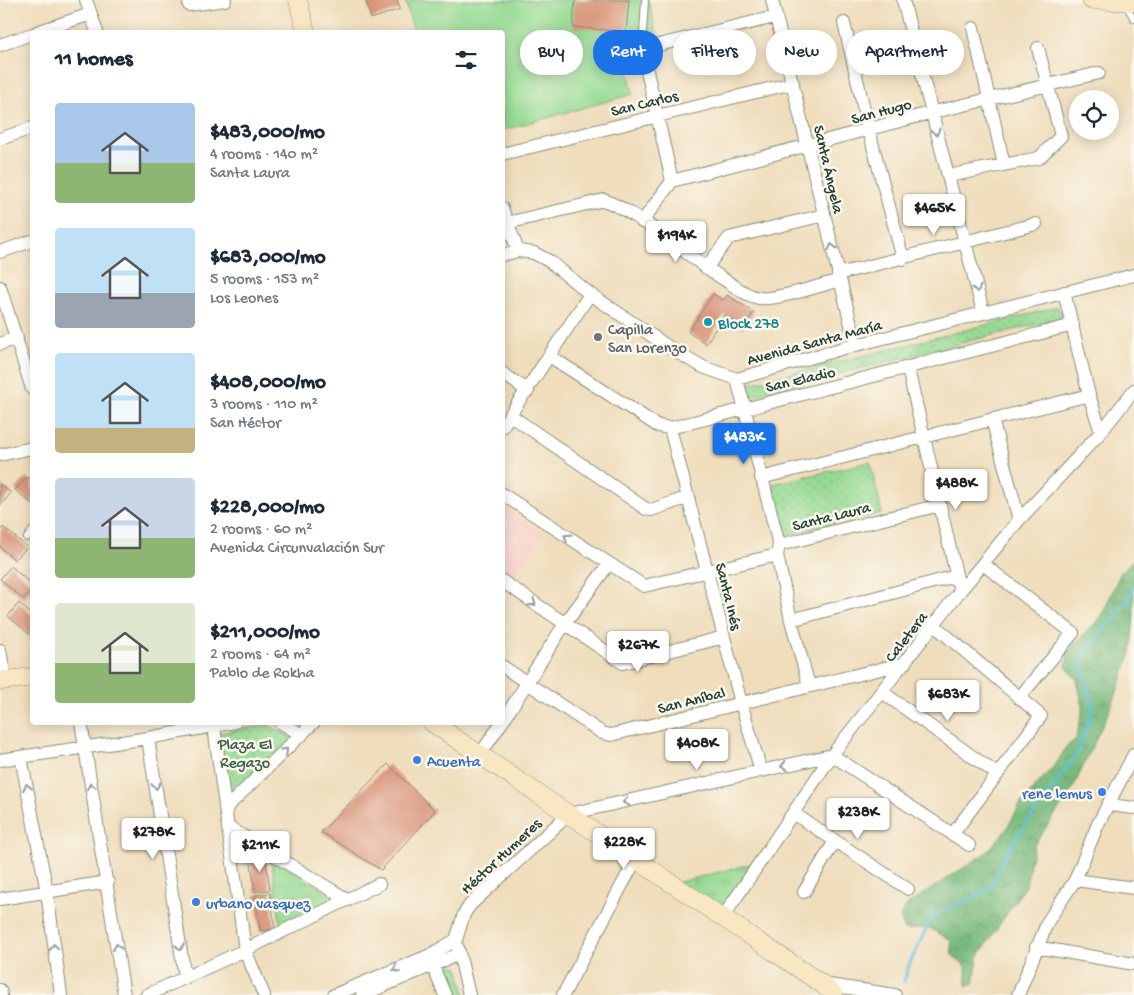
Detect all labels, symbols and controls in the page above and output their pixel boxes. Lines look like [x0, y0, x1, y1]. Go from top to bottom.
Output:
chip: Buy [520, 30, 583, 75]
chip: Rent [593, 30, 663, 75]
chip: Filters [673, 30, 756, 75]
chip: New [766, 30, 837, 75]
chip: Apartment [847, 30, 964, 75]
icon: filters [452, 46, 480, 74]
text: 11 homes [55, 48, 133, 73]
street label: San Carlos [609, 88, 682, 123]
map controls [1069, 90, 1119, 140]
button: locate [1069, 90, 1119, 140]
street label: San Hugo [850, 96, 914, 131]
text: $483,000/mo [210, 121, 325, 146]
icon: home [95, 123, 155, 183]
street label: Santa Ángela [807, 124, 847, 217]
one-way arrow [930, 128, 940, 136]
text: 4 rooms · 140 m² [210, 146, 318, 165]
text: Santa Laura [210, 165, 290, 184]
pin: $465K [899, 194, 969, 236]
text: $465K [914, 200, 954, 219]
pin: $194K [641, 220, 711, 263]
text: $194K [657, 227, 695, 246]
one-way arrow [827, 242, 838, 251]
text: $683,000/mo [210, 246, 326, 271]
icon: home [95, 248, 155, 308]
text: 5 rooms · 153 m² [210, 271, 319, 290]
one-way arrow [971, 285, 982, 294]
text: Los Leones [210, 290, 278, 309]
marker: Block 278 [702, 316, 714, 328]
place label: Block 278 [717, 316, 780, 335]
street label: Avenida Santa María [745, 317, 886, 372]
place label: Capilla San Lorenzo [608, 322, 687, 359]
marker: Capilla San Lorenzo [592, 331, 604, 343]
street label: San Eladio [764, 364, 838, 399]
text: $408,000/mo [210, 371, 326, 396]
icon: home [95, 373, 155, 433]
text: 3 rooms · 110 m² [210, 396, 318, 415]
text: San Héctor [210, 415, 281, 434]
pin: $483K [709, 422, 779, 465]
text: $483K [724, 429, 764, 448]
pin: $488K [921, 468, 991, 511]
text: $488K [935, 475, 977, 494]
text: $228,000/mo [210, 496, 325, 521]
icon: home [95, 498, 155, 558]
street label: Santa Laura [791, 499, 874, 537]
text: 2 rooms · 60 m² [210, 521, 312, 540]
one-way arrow [564, 534, 573, 543]
text: Avenida Circunvalación Sur [210, 540, 384, 559]
street label: Santa Inés [709, 561, 744, 634]
one-way arrow [528, 597, 537, 606]
street label: Caletera [882, 608, 934, 667]
text: $211,000/mo [210, 621, 320, 646]
icon: home [95, 623, 155, 683]
pin: $267K [603, 630, 673, 673]
text: $267K [618, 637, 658, 656]
text: 2 rooms · 64 m² [210, 646, 311, 665]
text: Pablo de Rokha [210, 665, 315, 684]
pin: $683K [913, 680, 983, 722]
street label: San Aníbal [656, 685, 728, 720]
text: $683K [927, 686, 969, 705]
pin: $408K [662, 728, 732, 771]
text: $408K [676, 735, 718, 754]
park label: Plaza El Regazo [217, 737, 272, 774]
one-way arrow [280, 748, 289, 757]
marker: Acuenta [411, 754, 423, 766]
place label: Acuenta [427, 754, 482, 773]
one-way arrow [780, 760, 789, 771]
one-way arrow [22, 782, 32, 791]
one-way arrow [86, 782, 96, 791]
one-way arrow [150, 782, 160, 791]
place label: rene lemus [1022, 786, 1093, 805]
marker: rene lemus [1096, 786, 1108, 798]
one-way arrow [621, 796, 630, 807]
pin: $238K [823, 798, 893, 840]
text: $238K [838, 804, 878, 823]
street label: Héctor Humeres [458, 815, 547, 900]
pin: $278K [118, 818, 188, 860]
text: $278K [133, 824, 173, 843]
pin: $228K [589, 828, 659, 870]
pin: $211K [225, 830, 295, 873]
text: $228K [604, 834, 644, 853]
text: $211K [242, 837, 278, 856]
marker: urbano vasquez [190, 896, 202, 908]
place label: urbano vasquez [206, 896, 311, 915]
one-way arrow [49, 942, 60, 950]
one-way arrow [112, 942, 123, 950]
one-way arrow [175, 943, 185, 951]
one-way arrow [393, 963, 401, 973]

